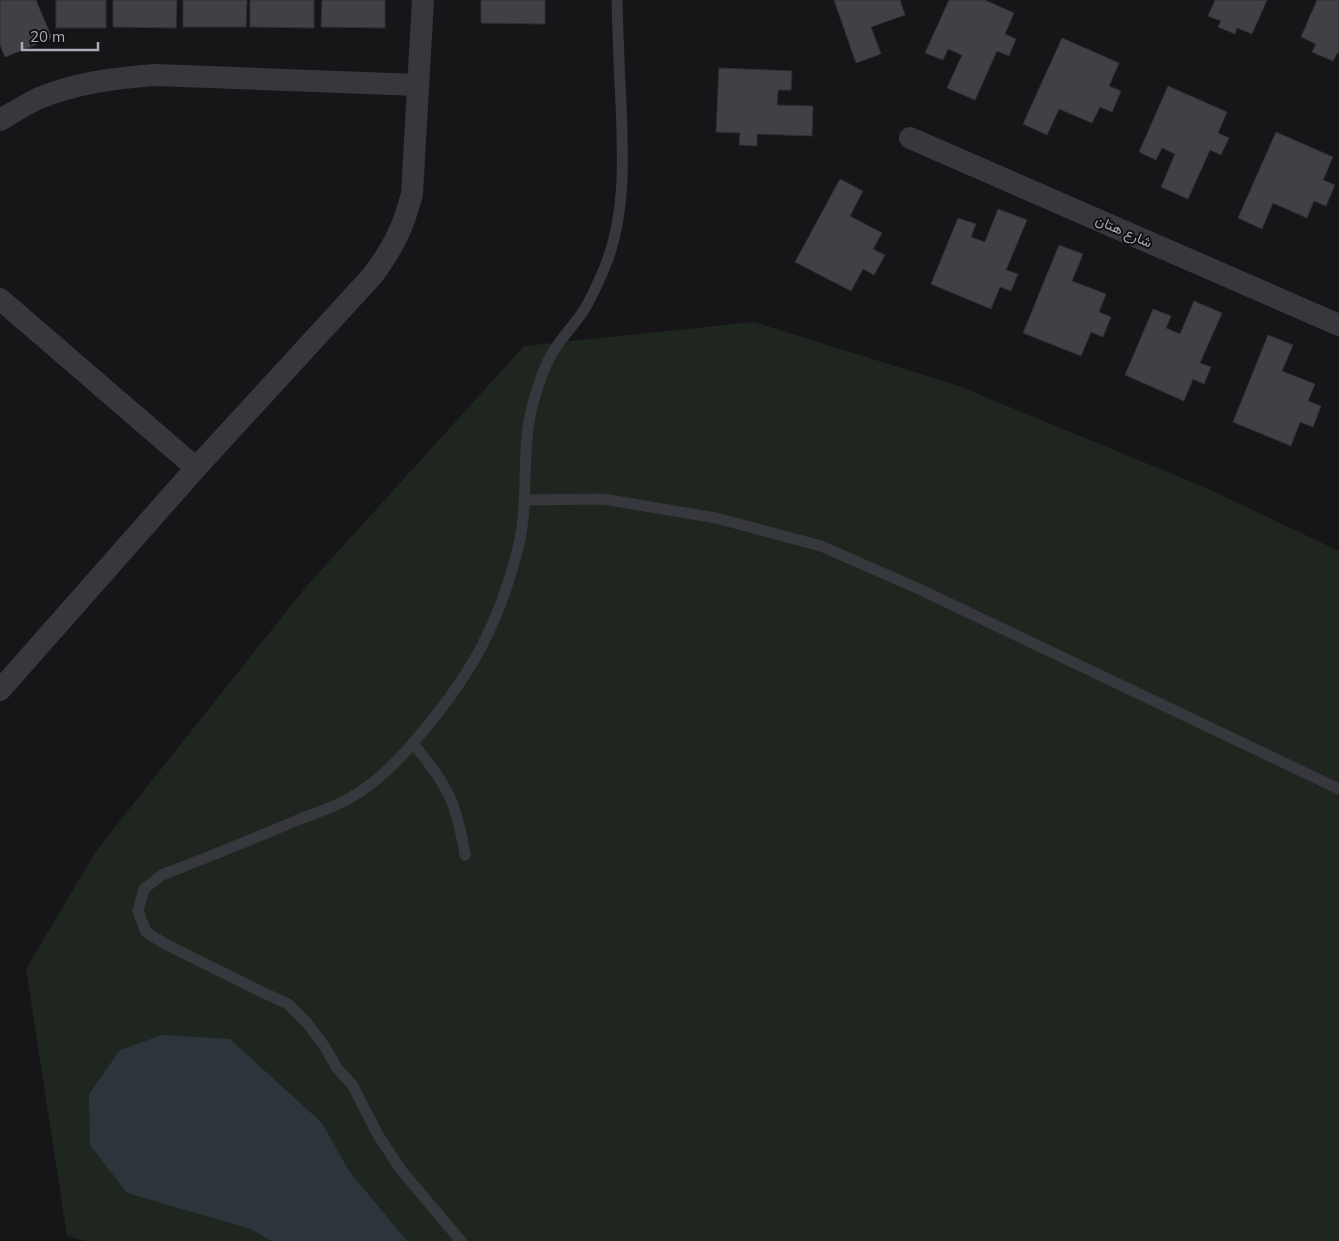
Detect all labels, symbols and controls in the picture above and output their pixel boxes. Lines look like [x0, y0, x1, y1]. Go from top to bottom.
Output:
scale bar [22, 20, 99, 52]
text: 20 m [30, 27, 65, 46]
street label: شارع هتان [1092, 211, 1155, 253]

